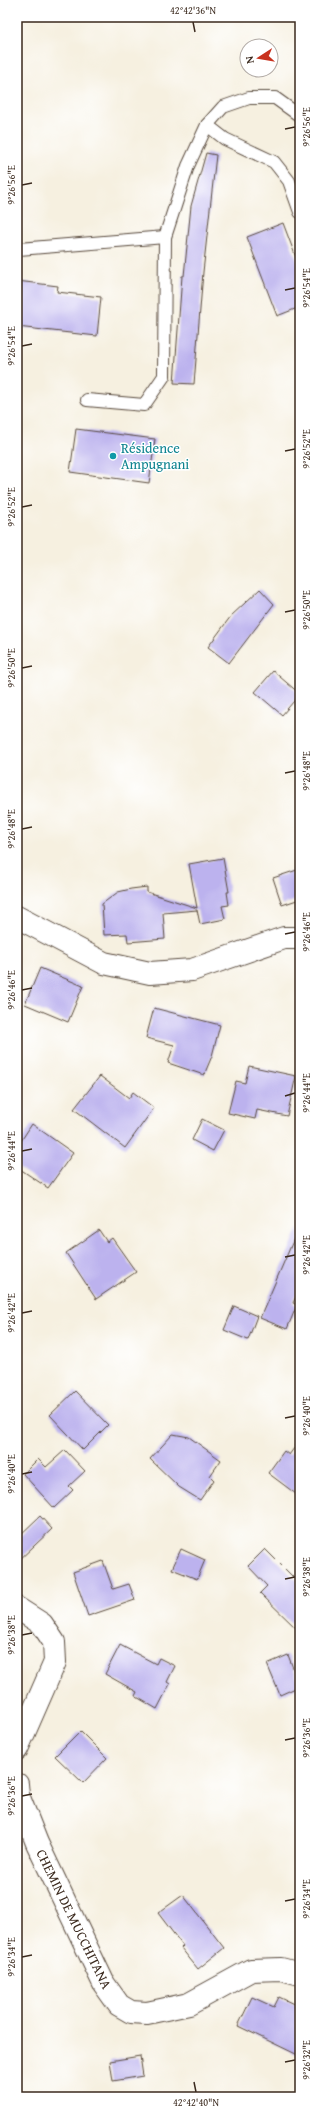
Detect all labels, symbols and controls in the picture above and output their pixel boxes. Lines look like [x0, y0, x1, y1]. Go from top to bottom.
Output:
text: 42°42'36"N [170, 3, 216, 18]
north arrow [239, 38, 279, 78]
text: N [240, 54, 258, 65]
text: 9°26'56"E [299, 107, 314, 147]
text: 9°26'56"E [4, 165, 19, 205]
text: 9°26'54"E [299, 268, 314, 308]
text: 9°26'54"E [4, 326, 19, 366]
text: 9°26'52"E [299, 429, 314, 469]
place label: Résidence Ampugnani [121, 438, 189, 474]
marker: Résidence Ampugnani [108, 451, 118, 461]
text: 9°26'52"E [4, 487, 19, 527]
text: 9°26'50"E [299, 590, 314, 630]
text: 9°26'50"E [4, 648, 19, 688]
text: 9°26'48"E [299, 751, 314, 791]
text: 9°26'48"E [4, 809, 19, 849]
text: 9°26'46"E [299, 912, 314, 952]
text: 9°26'46"E [4, 970, 19, 1010]
text: 9°26'44"E [299, 1073, 314, 1113]
text: 9°26'44"E [4, 1131, 19, 1171]
text: 9°26'42"E [299, 1235, 314, 1275]
text: 9°26'42"E [4, 1293, 19, 1333]
text: 9°26'40"E [299, 1396, 314, 1436]
text: 9°26'40"E [4, 1454, 19, 1494]
text: 9°26'38"E [299, 1557, 314, 1597]
text: 9°26'38"E [4, 1615, 19, 1655]
text: 9°26'36"E [299, 1718, 314, 1758]
text: 9°26'36"E [4, 1776, 19, 1816]
street label: CHEMIN DE MUCCHITANA [31, 1846, 117, 1993]
text: 9°26'34"E [299, 1879, 314, 1919]
text: 9°26'34"E [4, 1937, 19, 1977]
text: 9°26'32"E [299, 2040, 314, 2080]
text: 42°42'40"N [173, 2095, 219, 2110]

